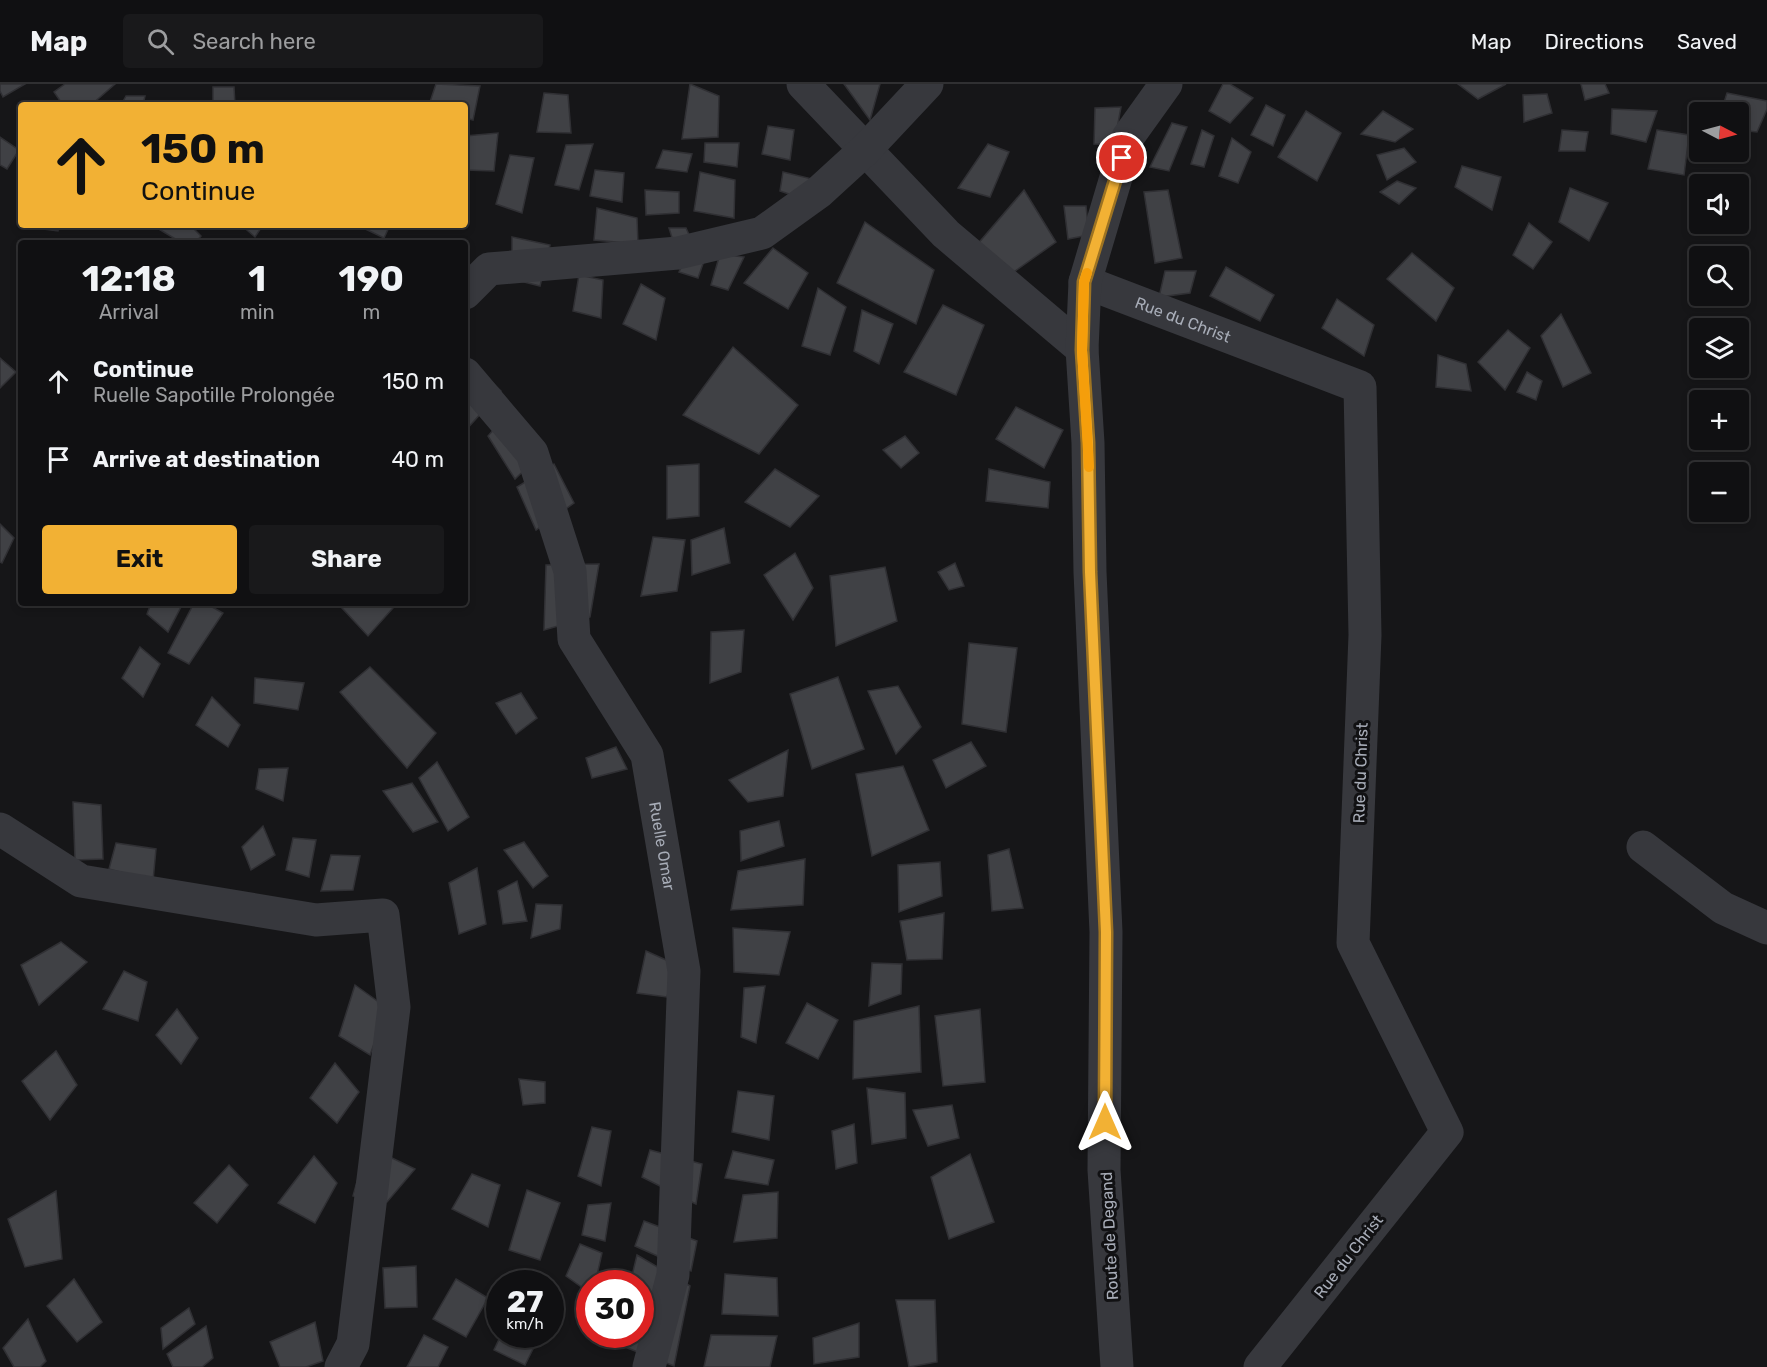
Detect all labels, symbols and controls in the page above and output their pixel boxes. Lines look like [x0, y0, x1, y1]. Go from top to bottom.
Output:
search box [123, 14, 543, 68]
text: Map [30, 25, 87, 58]
icon: search [144, 25, 177, 58]
text: Search here [192, 28, 316, 55]
text: Map [1471, 29, 1512, 54]
text: Directions [1545, 29, 1644, 54]
text: Saved [1677, 29, 1737, 54]
north arrow [1689, 102, 1749, 162]
map controls [1689, 102, 1749, 522]
text: 150 m [141, 124, 265, 174]
icon: ahead [42, 126, 120, 204]
pin [1096, 132, 1147, 183]
icon: arrive [1105, 141, 1138, 174]
button: sound [1689, 174, 1749, 234]
text: Continue [141, 175, 255, 207]
button: search [1689, 246, 1749, 306]
text: 12:18 [82, 257, 176, 300]
text: 1 [248, 257, 266, 300]
text: 190 [339, 257, 404, 300]
street label: Rue du Christ [1132, 293, 1233, 347]
text: Arrival [99, 300, 159, 324]
text: min [240, 300, 275, 324]
text: m [362, 300, 380, 324]
button: layers [1689, 318, 1749, 378]
text: Continue [93, 356, 194, 383]
icon: ahead [42, 365, 75, 398]
text: 150 m [383, 368, 444, 395]
text: Ruelle Sapotille Prolongée [93, 383, 335, 407]
button: + [1689, 390, 1749, 450]
icon: arrive [42, 443, 75, 476]
text: Arrive at destination [93, 446, 320, 473]
text: 40 m [391, 446, 444, 473]
button: − [1689, 462, 1749, 522]
button: Exit [42, 525, 237, 594]
button: Share [249, 525, 444, 594]
street label: Rue du Christ [1349, 722, 1372, 824]
street label: Ruelle Omar [645, 800, 679, 892]
position arrow [1073, 1090, 1137, 1154]
street label: Route de Degand [1097, 1171, 1122, 1301]
street label: Rue du Christ [1310, 1211, 1387, 1302]
speed limit sign: 30 [576, 1270, 654, 1348]
text: 27 [507, 1284, 543, 1320]
text: km/h [506, 1315, 544, 1333]

